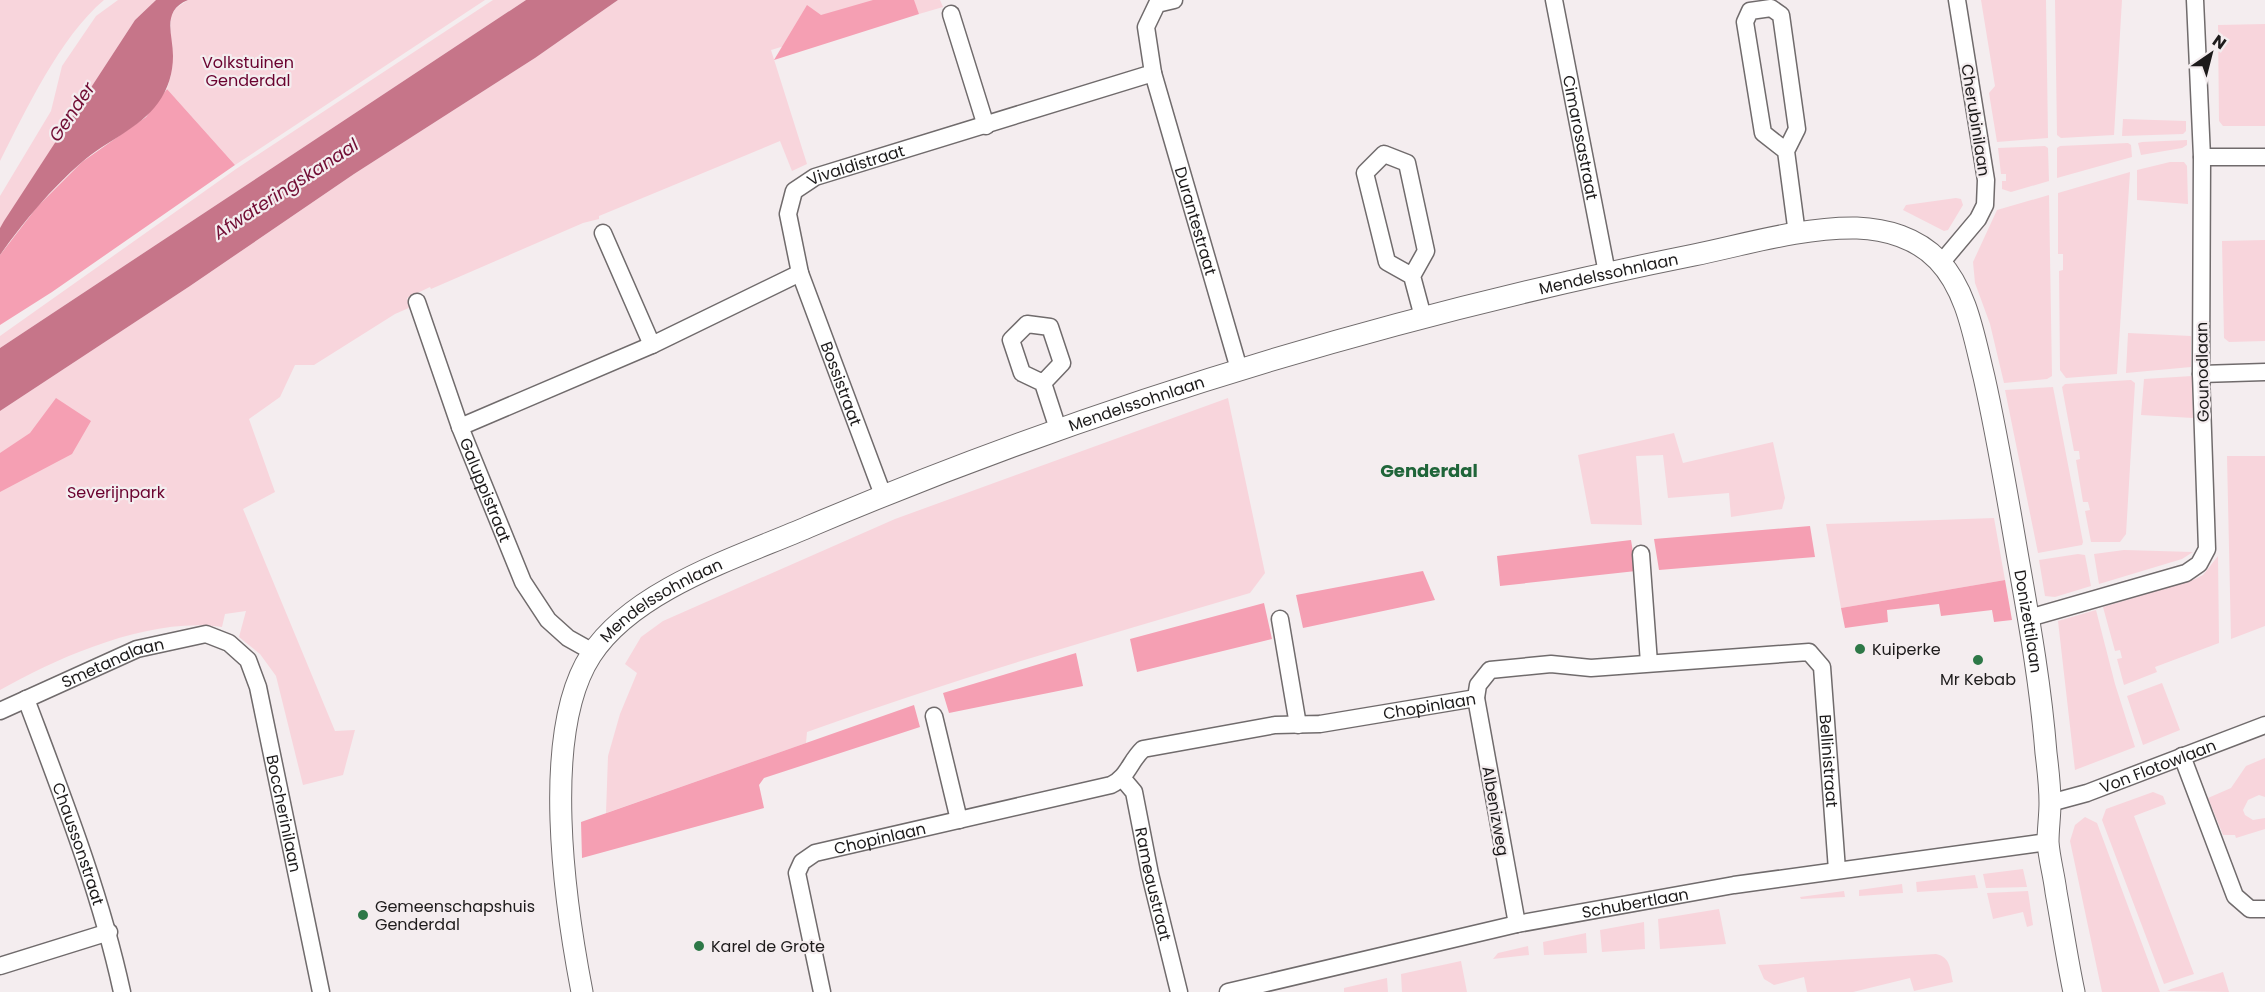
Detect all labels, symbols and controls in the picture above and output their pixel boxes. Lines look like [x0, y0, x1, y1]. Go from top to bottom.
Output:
north arrow [2181, 24, 2241, 84]
text: N [2208, 29, 2231, 55]
park label: Volkstuinen Genderdal [202, 51, 294, 92]
street label: Cherubinilaan [1955, 62, 1996, 178]
street label: Cimarosastraat [1557, 73, 1604, 202]
water label: Gender [43, 76, 101, 146]
water label: Afwateringskanaal [207, 132, 364, 246]
street label: Vivaldistraat [802, 139, 907, 191]
street label: Durantestraat [1169, 164, 1222, 278]
street label: Mendelssohnlaan [1537, 247, 1680, 300]
street label: Gounodlaan [2190, 322, 2215, 422]
street label: Bossistraat [815, 338, 867, 429]
street label: Mendelssohnlaan [1065, 371, 1207, 437]
street label: Galuppistraat [454, 434, 517, 546]
district label: Genderdal [1380, 458, 1478, 483]
park label: Severijnpark [67, 481, 166, 504]
street label: Mendelssohnlaan [595, 553, 726, 648]
street label: Donizettilaan [2008, 568, 2048, 675]
street label: Smetanalaan [58, 632, 166, 694]
place label: Kuiperke [1872, 638, 1941, 661]
marker: Kuiperke [1853, 642, 1867, 656]
marker: Mr Kebab [1971, 653, 1985, 667]
place label: Mr Kebab [1940, 668, 2016, 691]
street label: Chopinlaan [1381, 687, 1478, 725]
street label: Bellinistraat [1814, 713, 1843, 808]
street label: Von Flotowlaan [2096, 734, 2219, 799]
street label: Boccherinilaan [260, 753, 307, 874]
street label: Albenizweg [1476, 764, 1515, 858]
street label: Chaussonstraat [46, 779, 110, 908]
street label: Chopinlaan [832, 817, 928, 860]
street label: Rameaustraat [1129, 825, 1177, 943]
street label: Schubertlaan [1580, 882, 1690, 924]
place label: Gemeenschapshuis Genderdal [375, 895, 535, 936]
marker: Gemeenschapshuis Genderdal [356, 908, 370, 922]
place label: Karel de Grote [711, 935, 825, 958]
marker: Karel de Grote [692, 939, 706, 953]

